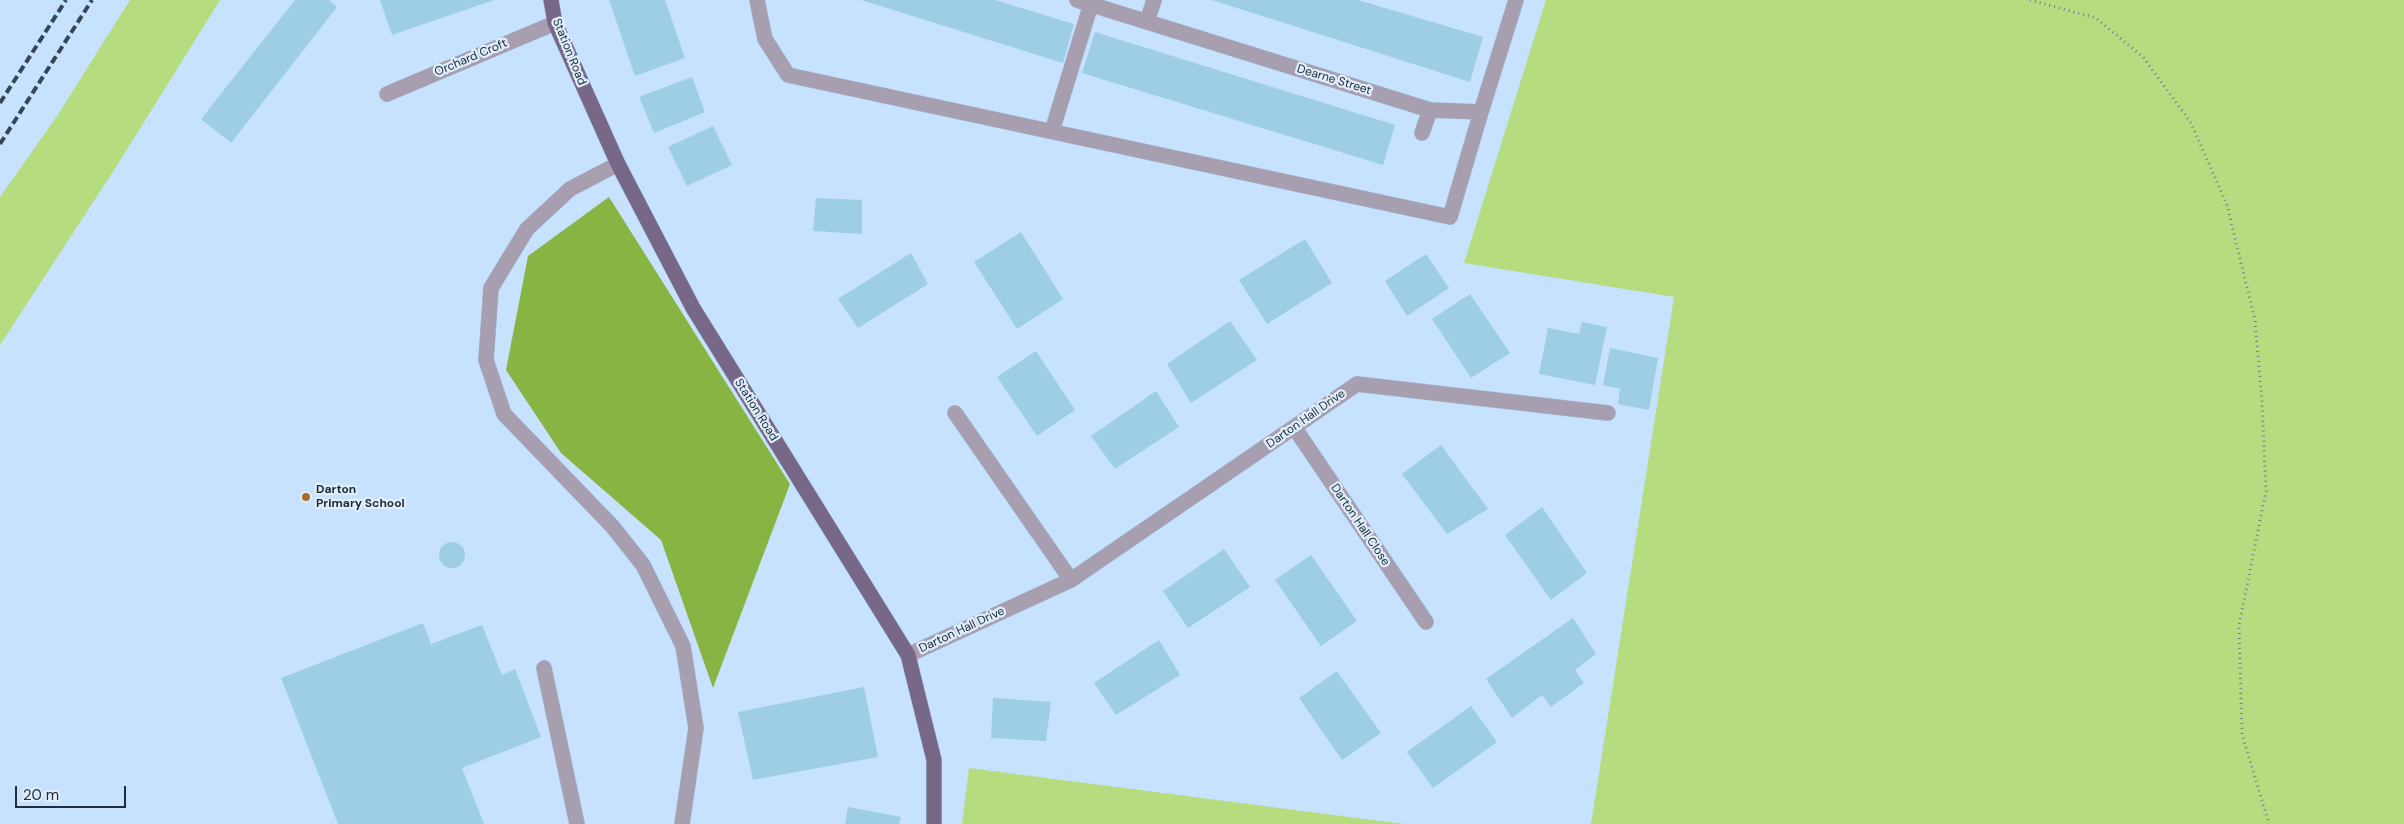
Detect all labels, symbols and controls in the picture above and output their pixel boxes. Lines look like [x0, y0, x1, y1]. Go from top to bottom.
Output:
street label: Station Road [549, 17, 589, 87]
street label: Orchard Croft [433, 36, 509, 80]
street label: Dearne Street [1295, 62, 1373, 98]
street label: Station Road [731, 376, 781, 444]
street label: Darton Hall Drive [1264, 387, 1348, 451]
street label: Darton Hall Close [1327, 481, 1393, 569]
place label: Darton Primary School [316, 483, 405, 511]
marker: Darton Primary School [300, 491, 312, 503]
street label: Darton Hall Drive [917, 604, 1007, 656]
scale bar [18, 776, 129, 808]
text: 20 m [23, 785, 59, 805]

